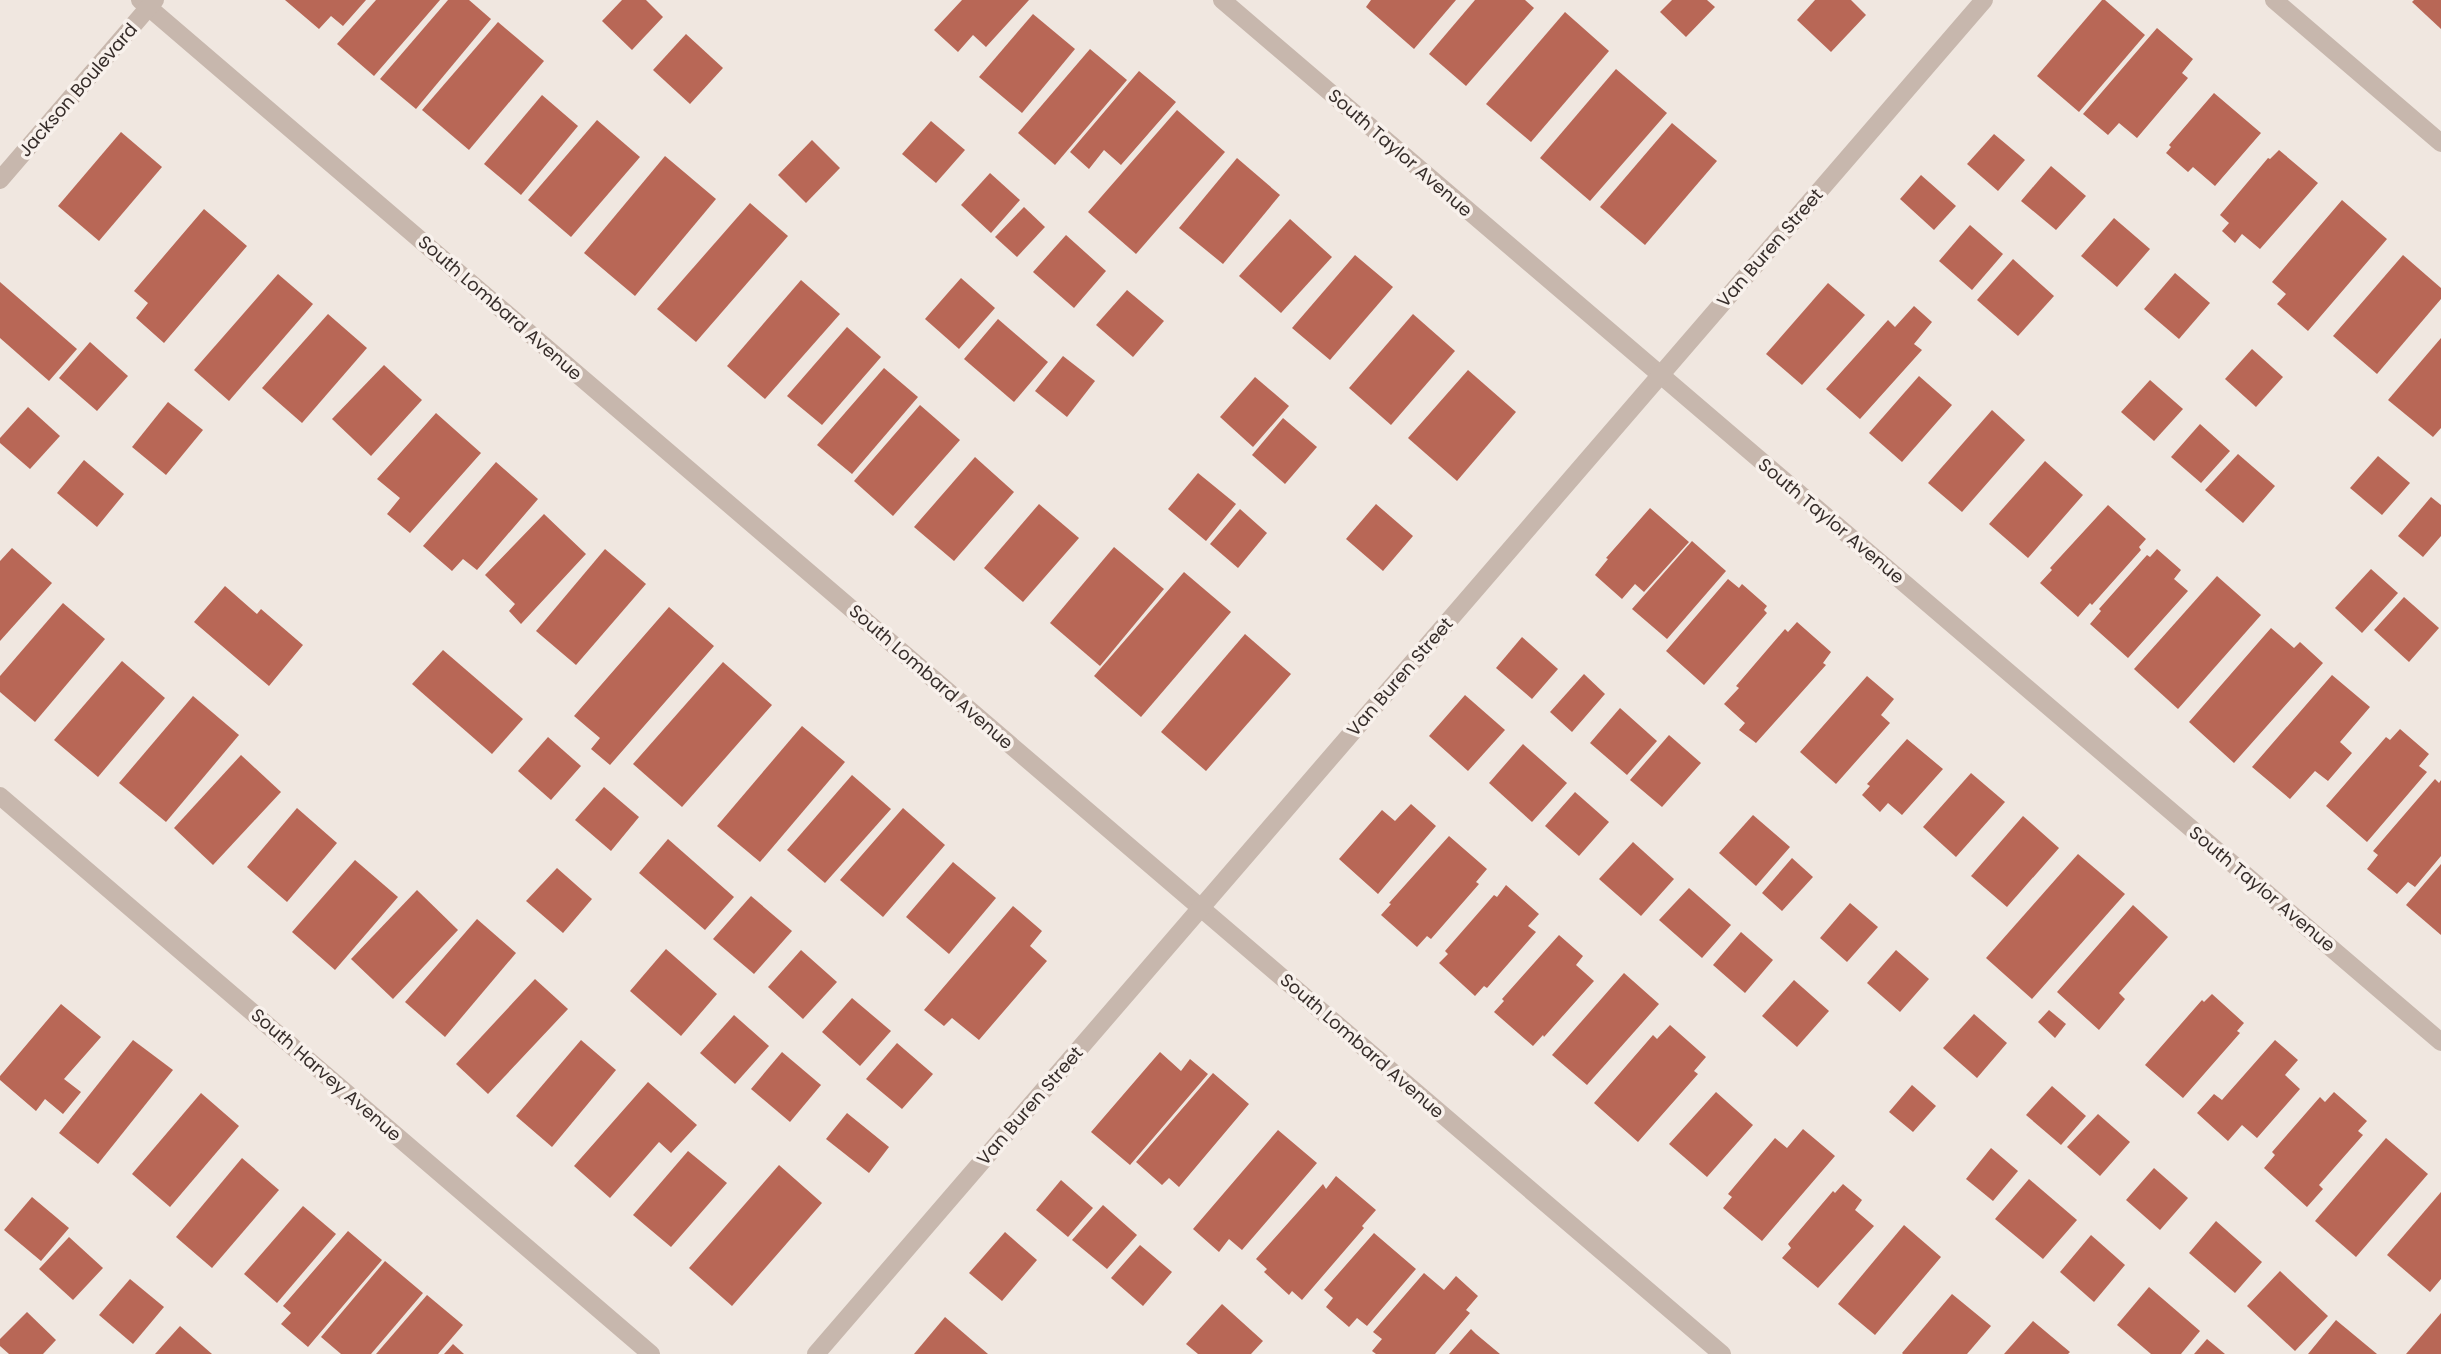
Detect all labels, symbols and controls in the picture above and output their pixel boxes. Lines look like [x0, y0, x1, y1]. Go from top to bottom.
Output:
street label: Jackson Boulevard [12, 17, 143, 162]
street label: South Taylor Avenue [1323, 83, 1478, 222]
street label: Van Buren Street [1711, 183, 1828, 313]
street label: South Lombard Avenue [413, 229, 588, 386]
street label: South Taylor Avenue [1753, 452, 1910, 589]
street label: South Lombard Avenue [844, 598, 1019, 755]
street label: Van Buren Street [1341, 612, 1458, 742]
street label: South Taylor Avenue [2184, 820, 2341, 957]
street label: South Lombard Avenue [1275, 967, 1450, 1124]
street label: South Harvey Avenue [246, 1002, 407, 1147]
street label: Van Buren Street [971, 1041, 1088, 1171]

